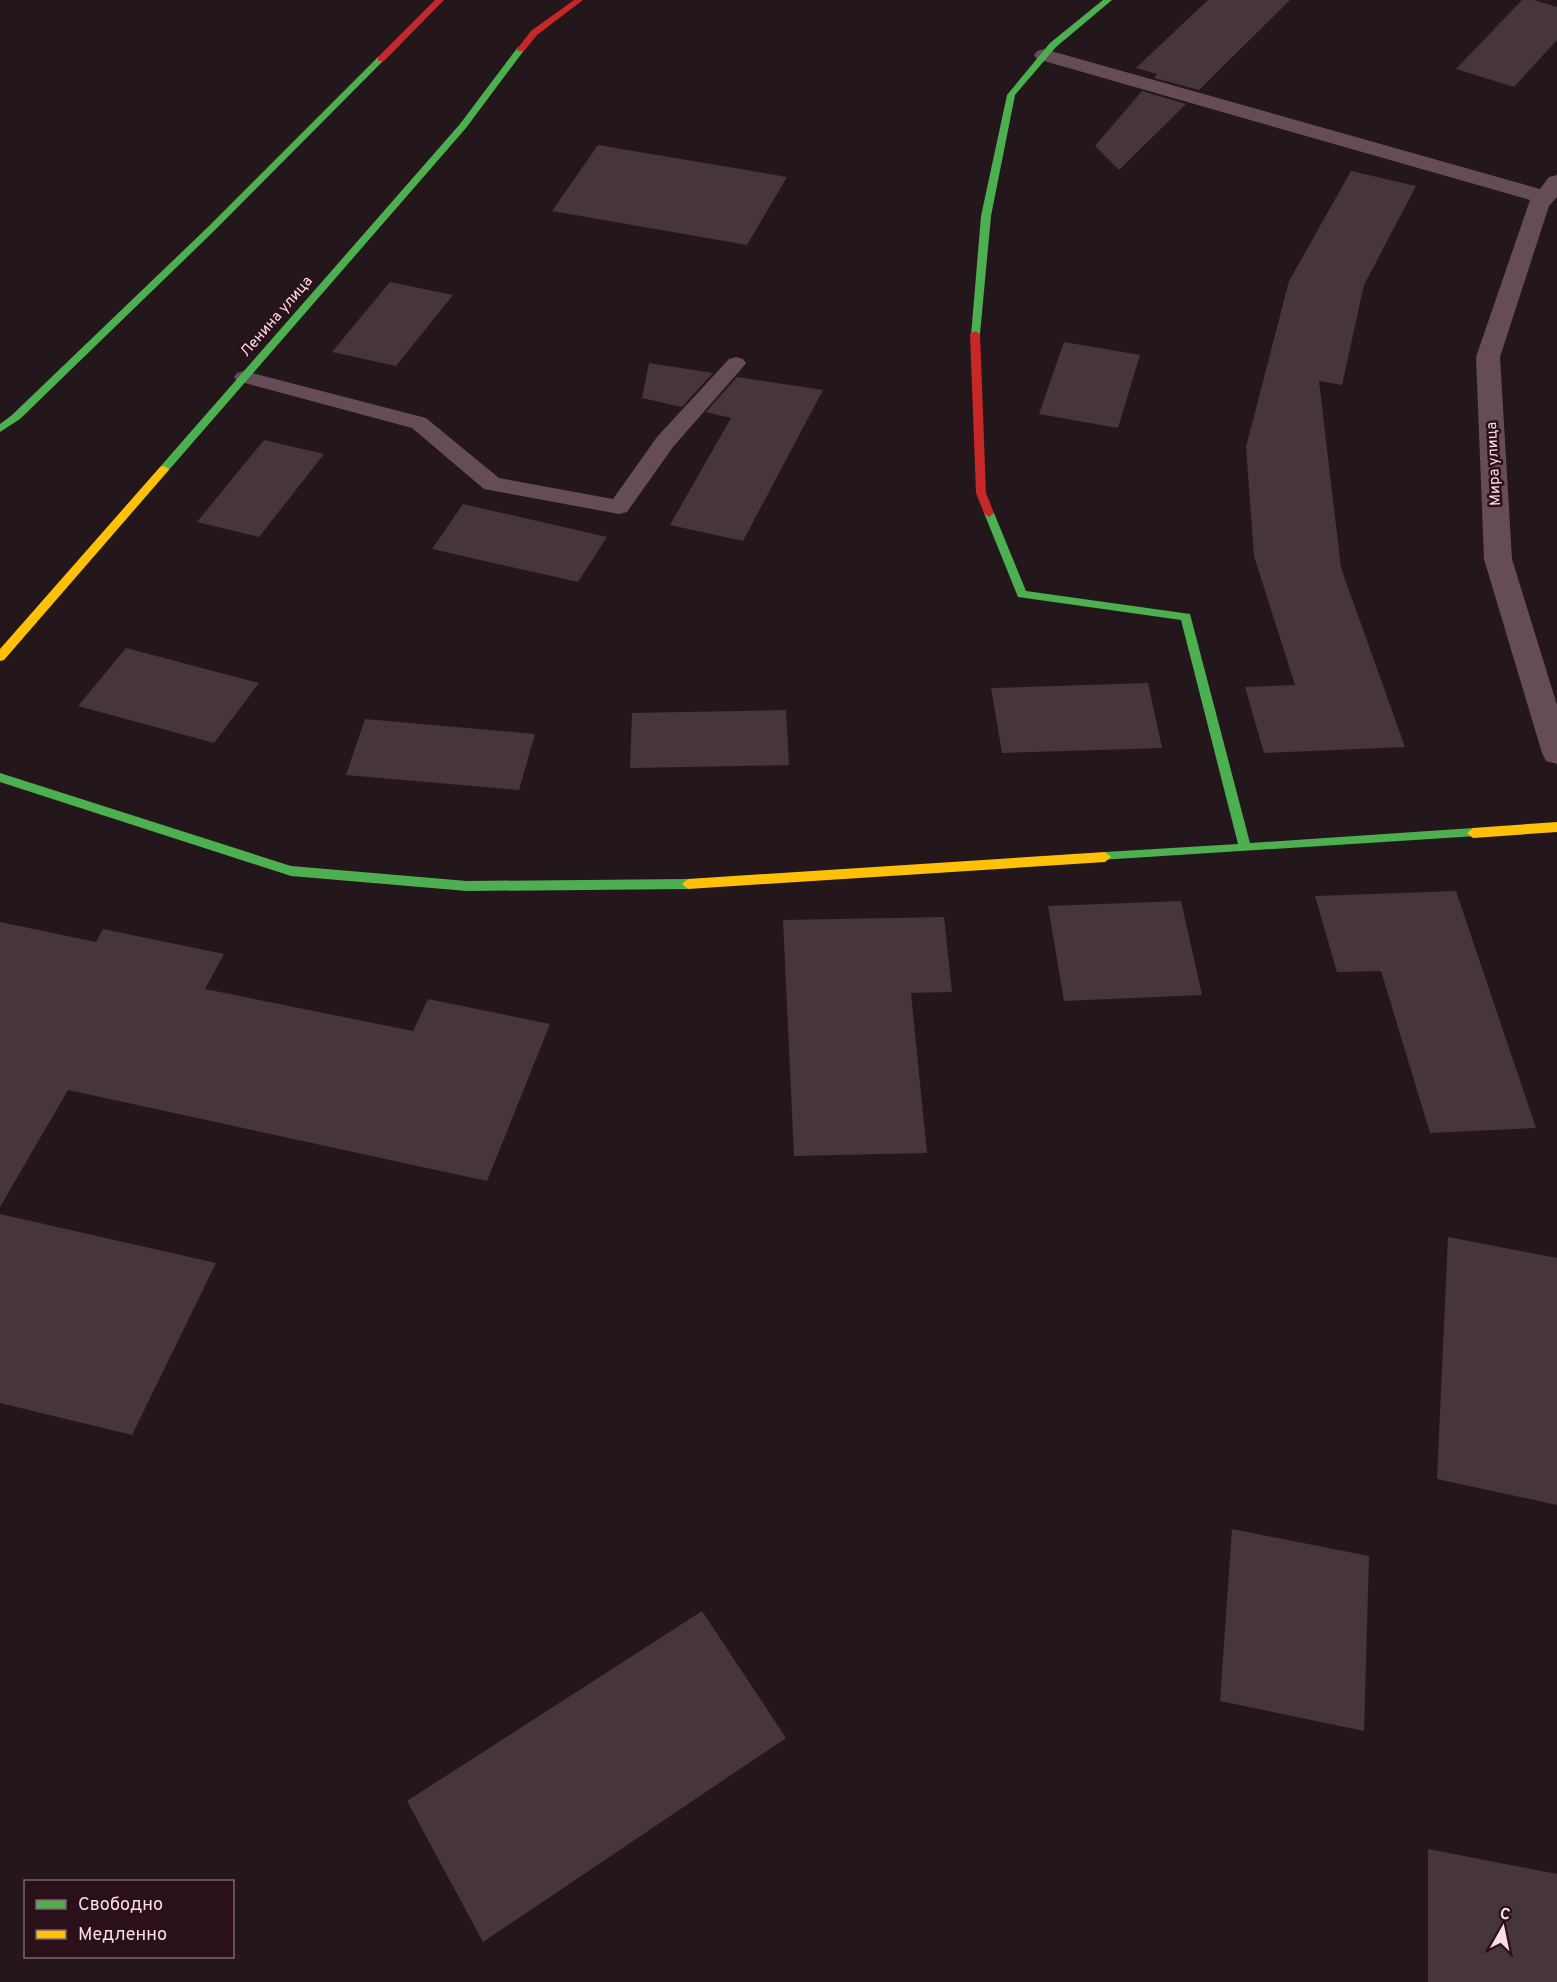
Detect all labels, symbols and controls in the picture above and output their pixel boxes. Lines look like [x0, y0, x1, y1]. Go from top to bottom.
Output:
street label: Ленина улица [237, 273, 317, 361]
street label: Мира улица [1483, 421, 1506, 506]
legend [24, 1880, 234, 1958]
text: Свободно [78, 1894, 163, 1917]
north arrow [1473, 1898, 1533, 1958]
text: С [1498, 1904, 1512, 1926]
text: Медленно [78, 1924, 167, 1947]

